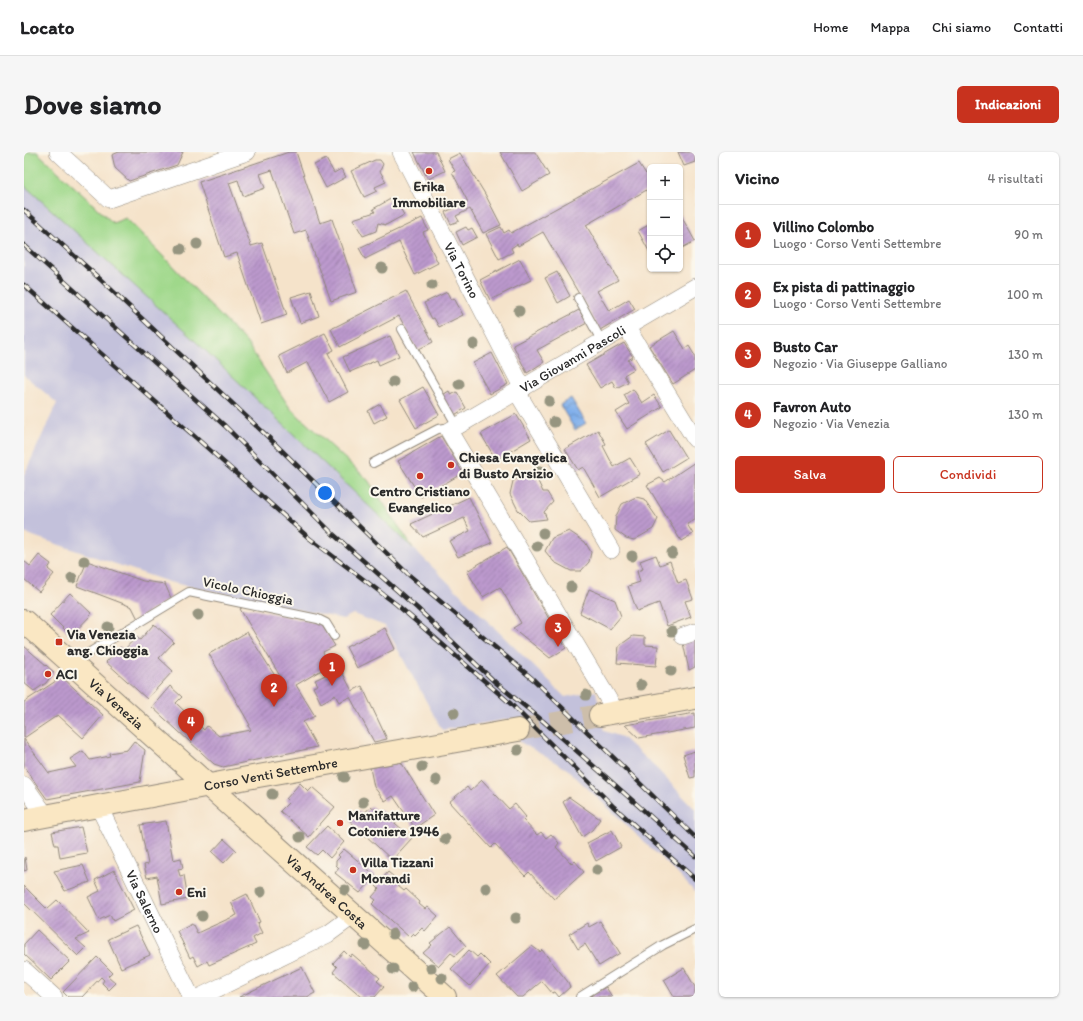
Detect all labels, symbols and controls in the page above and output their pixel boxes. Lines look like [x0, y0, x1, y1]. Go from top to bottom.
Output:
text: Locato [20, 16, 74, 39]
text: Home [813, 19, 848, 36]
text: Mappa [870, 19, 910, 36]
text: Chi siamo [932, 19, 991, 36]
text: Contatti [1013, 19, 1063, 36]
button: Indicazioni [957, 86, 1059, 123]
text: Dove siamo [24, 87, 161, 121]
map controls [647, 164, 683, 272]
button: + [647, 164, 683, 200]
marker: Erika Immobiliare [424, 166, 434, 176]
text: Vicino [735, 168, 779, 188]
text: 4 risultati [987, 171, 1043, 186]
place label: Erika Immobiliare [392, 178, 466, 211]
button: − [647, 200, 683, 236]
text: Villino Colombo [773, 218, 874, 236]
text: 1 [745, 227, 751, 242]
text: 90 m [1014, 227, 1043, 242]
button: locate [647, 236, 683, 272]
text: Luogo · Corso Venti Settembre [773, 236, 941, 251]
street label: Via Torino [440, 239, 483, 301]
text: Ex pista di pattinaggio [773, 278, 915, 296]
text: 2 [745, 287, 751, 302]
text: 100 m [1007, 287, 1043, 302]
text: Luogo · Corso Venti Settembre [773, 296, 941, 311]
street label: Via Giovanni Pascoli [516, 321, 629, 396]
text: Busto Car [773, 338, 838, 356]
text: 3 [744, 347, 752, 362]
text: 130 m [1008, 347, 1043, 362]
text: Negozio · Via Giuseppe Galliano [773, 356, 948, 371]
text: Favron Auto [773, 398, 851, 416]
text: 4 [744, 407, 752, 422]
text: 130 m [1008, 407, 1043, 422]
text: Negozio · Via Venezia [773, 416, 890, 431]
place label: Chiesa Evangelica di Busto Arsizio [459, 449, 568, 482]
button: Salva [735, 456, 885, 493]
button: Condividi [893, 456, 1043, 493]
marker: Chiesa Evangelica di Busto Arsizio [446, 460, 456, 470]
marker: Centro Cristiano Evangelico [415, 471, 425, 481]
your location [315, 483, 335, 503]
place label: Centro Cristiano Evangelico [370, 483, 470, 516]
street label: Vicolo Chioggia [201, 573, 295, 609]
pin: 3 [545, 614, 571, 647]
place label: Via Venezia ang. Chioggia [67, 626, 149, 659]
marker: Via Venezia ang. Chioggia [54, 637, 64, 647]
pin: 1 [319, 653, 345, 686]
place label: ACI [55, 666, 77, 683]
marker: ACI [43, 669, 53, 679]
street label: Via Venezia [85, 674, 148, 733]
pin: 2 [261, 674, 287, 707]
pin: 4 [178, 708, 204, 741]
street label: Corso Venti Settembre [202, 754, 339, 794]
place label: Manifatture Cotoniere 1946 [348, 807, 440, 840]
marker: Manifatture Cotoniere 1946 [335, 818, 345, 828]
street label: Via Andrea Costa [282, 850, 372, 933]
place label: Villa Tizzani Morandi [361, 854, 434, 887]
marker: Villa Tizzani Morandi [348, 865, 358, 875]
street label: Via Salerno [122, 867, 167, 936]
place label: Eni [187, 884, 206, 901]
marker: Eni [174, 887, 184, 897]

